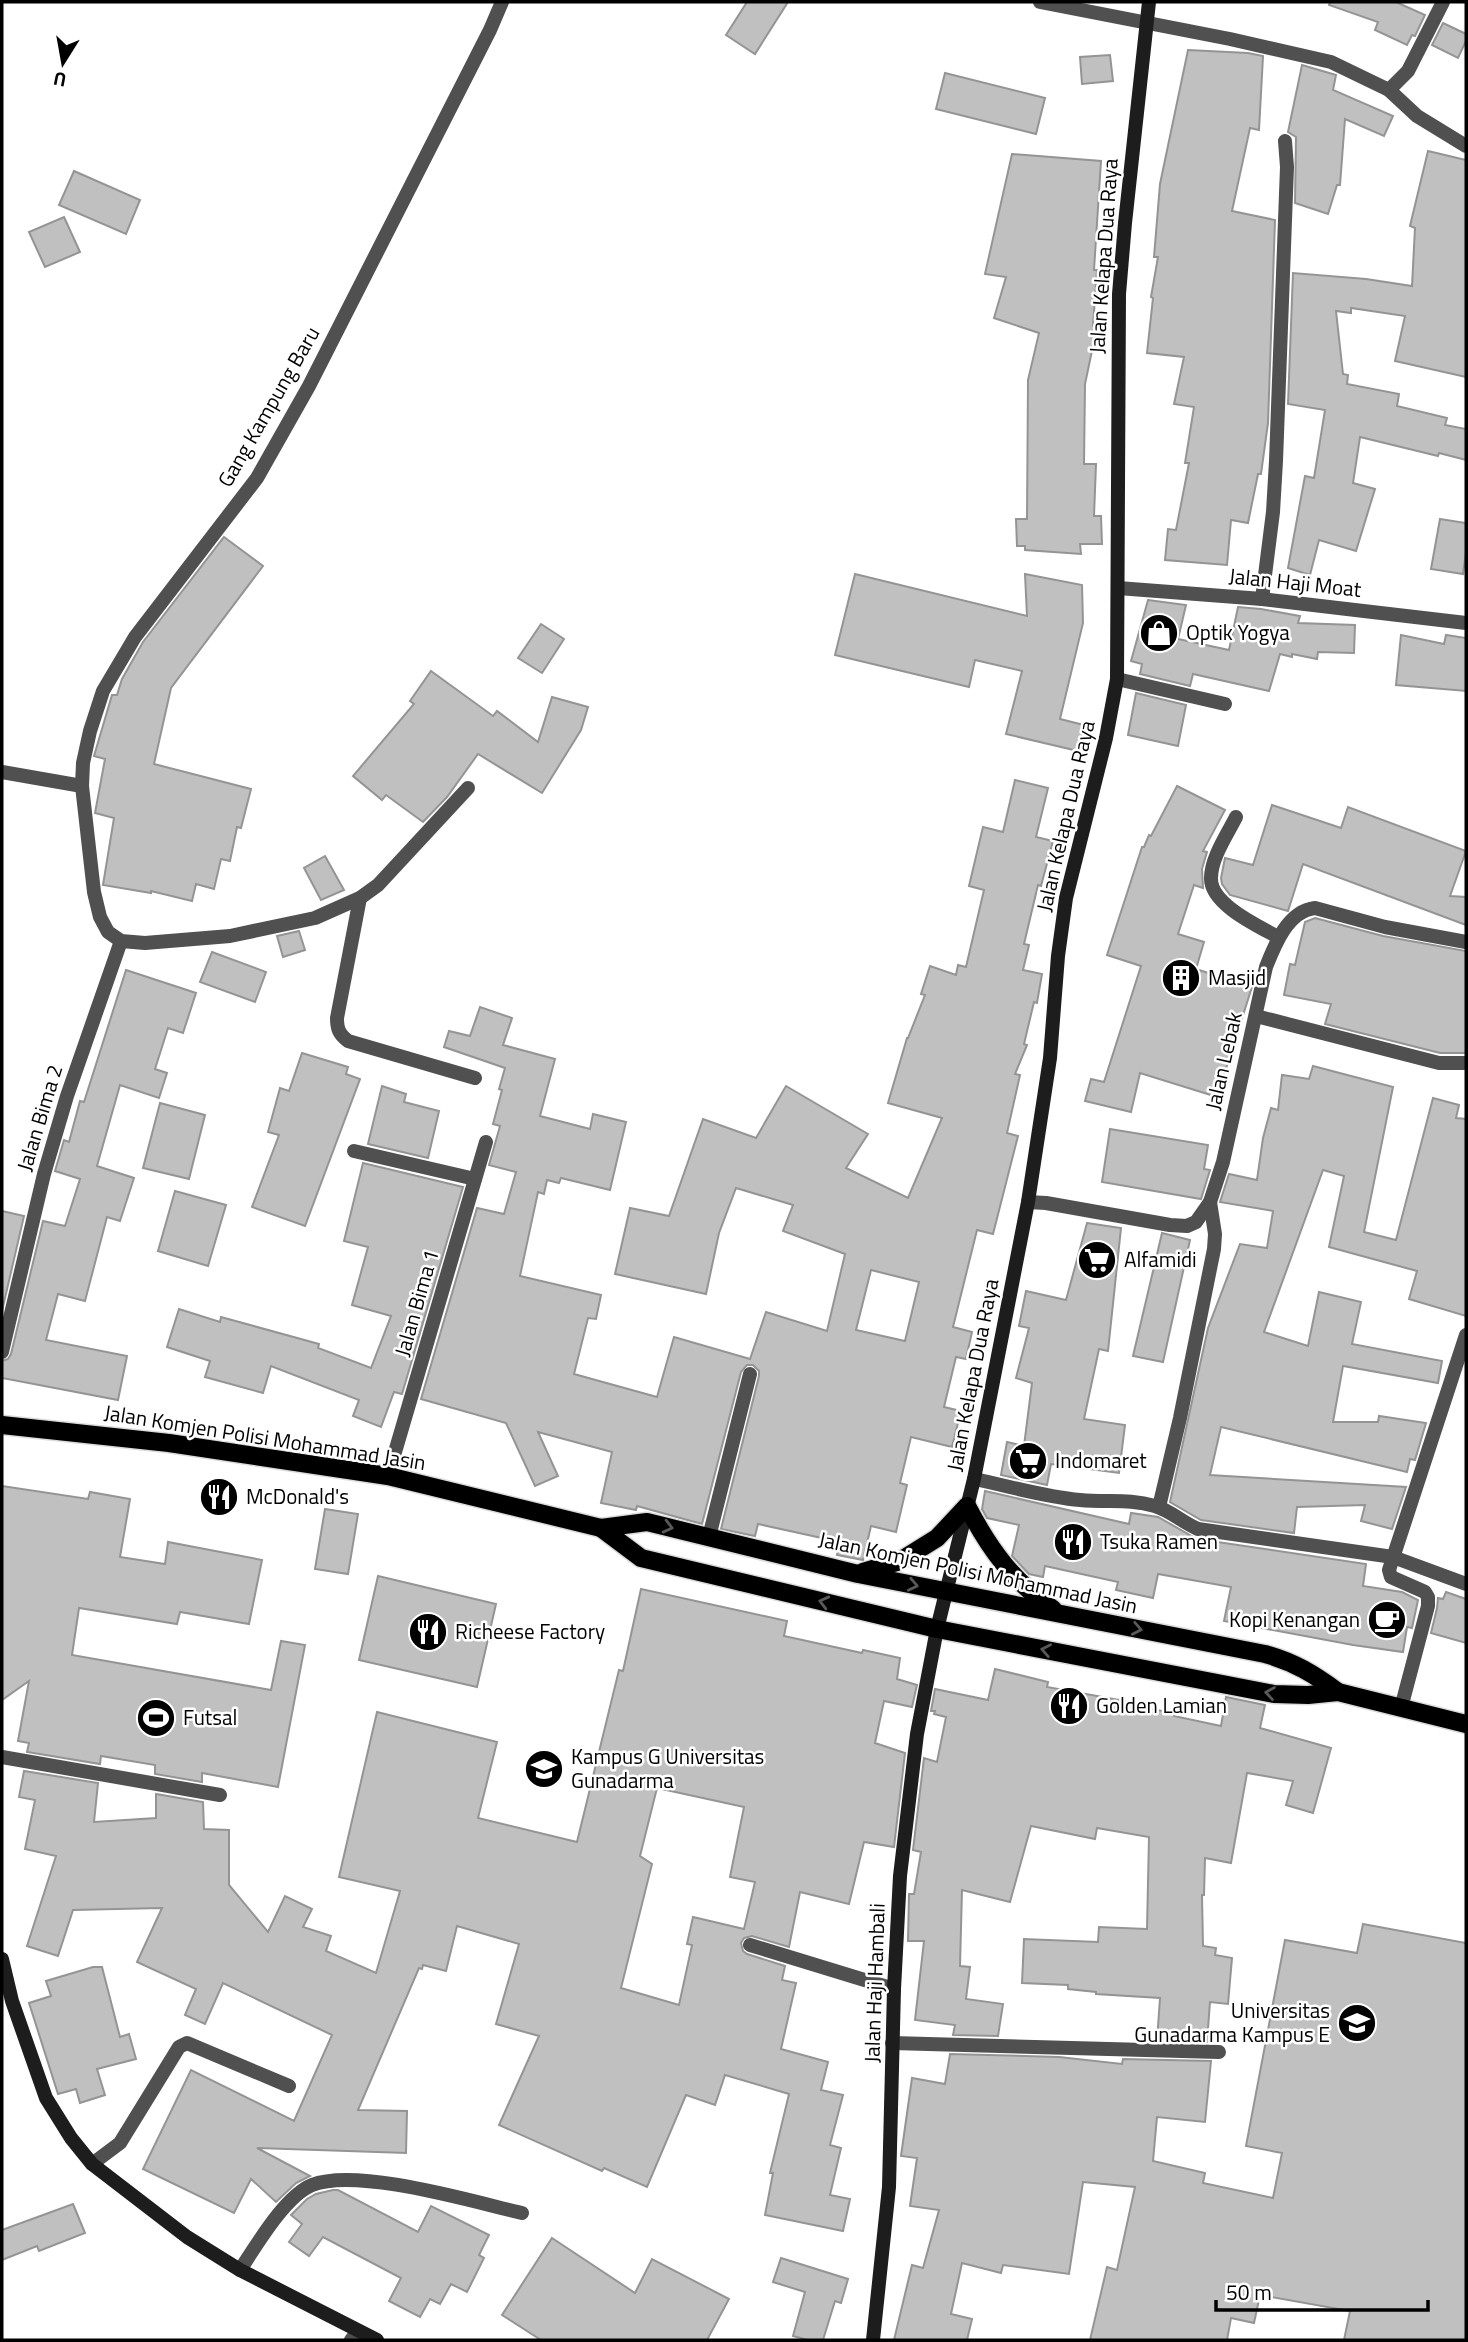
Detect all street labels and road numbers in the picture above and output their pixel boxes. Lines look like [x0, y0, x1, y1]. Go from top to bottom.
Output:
street label: Jalan Kelapa Dua Raya [1080, 157, 1126, 354]
street label: Gang Kampung Baru [209, 320, 327, 493]
street label: Jalan Haji Moat [1227, 559, 1363, 605]
street label: Jalan Kelapa Dua Raya [1027, 717, 1103, 915]
street label: Jalan Lebak [1196, 1008, 1250, 1113]
street label: Jalan Bima 2 [8, 1061, 70, 1175]
street label: Jalan Bima 1 [386, 1246, 447, 1360]
street label: Jalan Kelapa Dua Raya [938, 1275, 1006, 1474]
street label: Jalan Komjen Polisi Mohammad Jasin [102, 1396, 428, 1478]
street label: Jalan Komjen Polisi Mohammad Jasin [816, 1523, 1141, 1621]
street label: Jalan Haji Hambali [855, 1903, 893, 2063]

